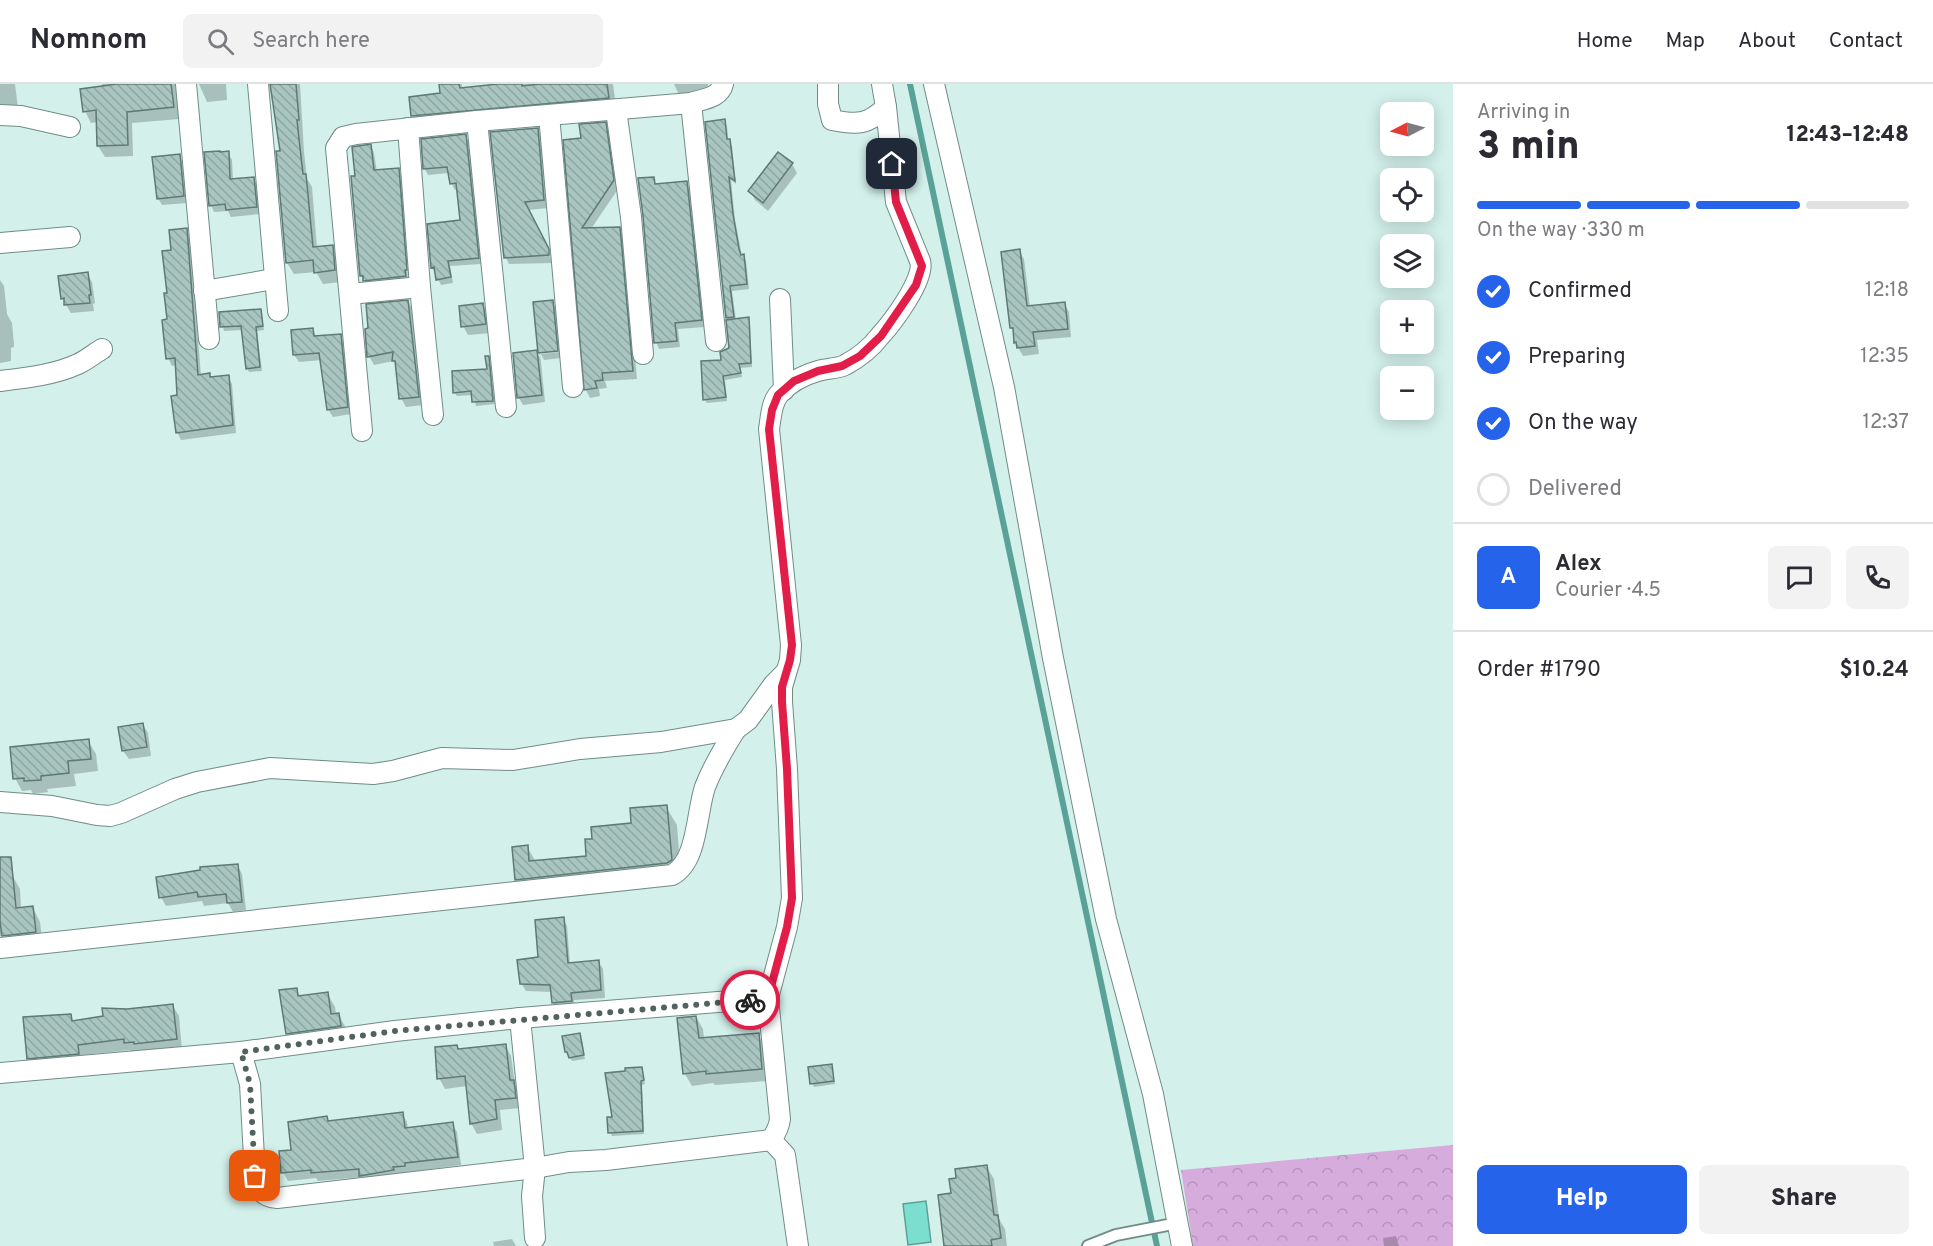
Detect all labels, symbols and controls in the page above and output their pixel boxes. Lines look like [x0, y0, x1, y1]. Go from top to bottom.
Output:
search box [183, 14, 603, 68]
text: Nomnom [30, 23, 147, 59]
icon: search [204, 25, 237, 58]
text: Search here [252, 28, 370, 55]
text: Home [1577, 28, 1633, 55]
text: Map [1666, 28, 1705, 55]
text: About [1738, 28, 1796, 55]
text: Contact [1829, 28, 1903, 55]
text: Arriving in [1477, 100, 1570, 126]
north arrow [1380, 102, 1434, 156]
map controls [1380, 102, 1434, 420]
text: 12:43–12:48 [1787, 122, 1909, 149]
text: 3 min [1477, 124, 1580, 173]
pin [866, 138, 917, 189]
icon: home [875, 147, 908, 180]
button: locate [1380, 168, 1434, 222]
text: On the way · 330 m [1477, 218, 1645, 244]
button: layers [1380, 234, 1434, 288]
icon: check [1477, 275, 1510, 308]
text: Confirmed [1528, 278, 1632, 305]
text: 12:18 [1865, 278, 1909, 304]
button: + [1380, 300, 1434, 354]
icon: check [1477, 341, 1510, 374]
text: Preparing [1528, 344, 1626, 371]
text: 12:35 [1860, 344, 1909, 370]
button: − [1380, 366, 1434, 420]
icon: check [1477, 407, 1510, 440]
text: On the way [1528, 410, 1638, 437]
text: 12:37 [1863, 410, 1909, 436]
text: Delivered [1528, 476, 1622, 503]
button: chat [1768, 546, 1831, 609]
button: phone [1846, 546, 1909, 609]
text: Alex [1555, 551, 1602, 578]
text: A [1501, 564, 1516, 591]
text: Courier · 4.5 [1555, 578, 1661, 604]
text: Order #1790 [1477, 657, 1601, 684]
text: $10.24 [1840, 657, 1909, 684]
courier [720, 970, 780, 1030]
icon: bike [734, 984, 767, 1017]
pin [229, 1150, 280, 1201]
icon: bag [238, 1159, 271, 1192]
button: Help [1477, 1165, 1687, 1234]
button: Share [1699, 1165, 1909, 1234]

